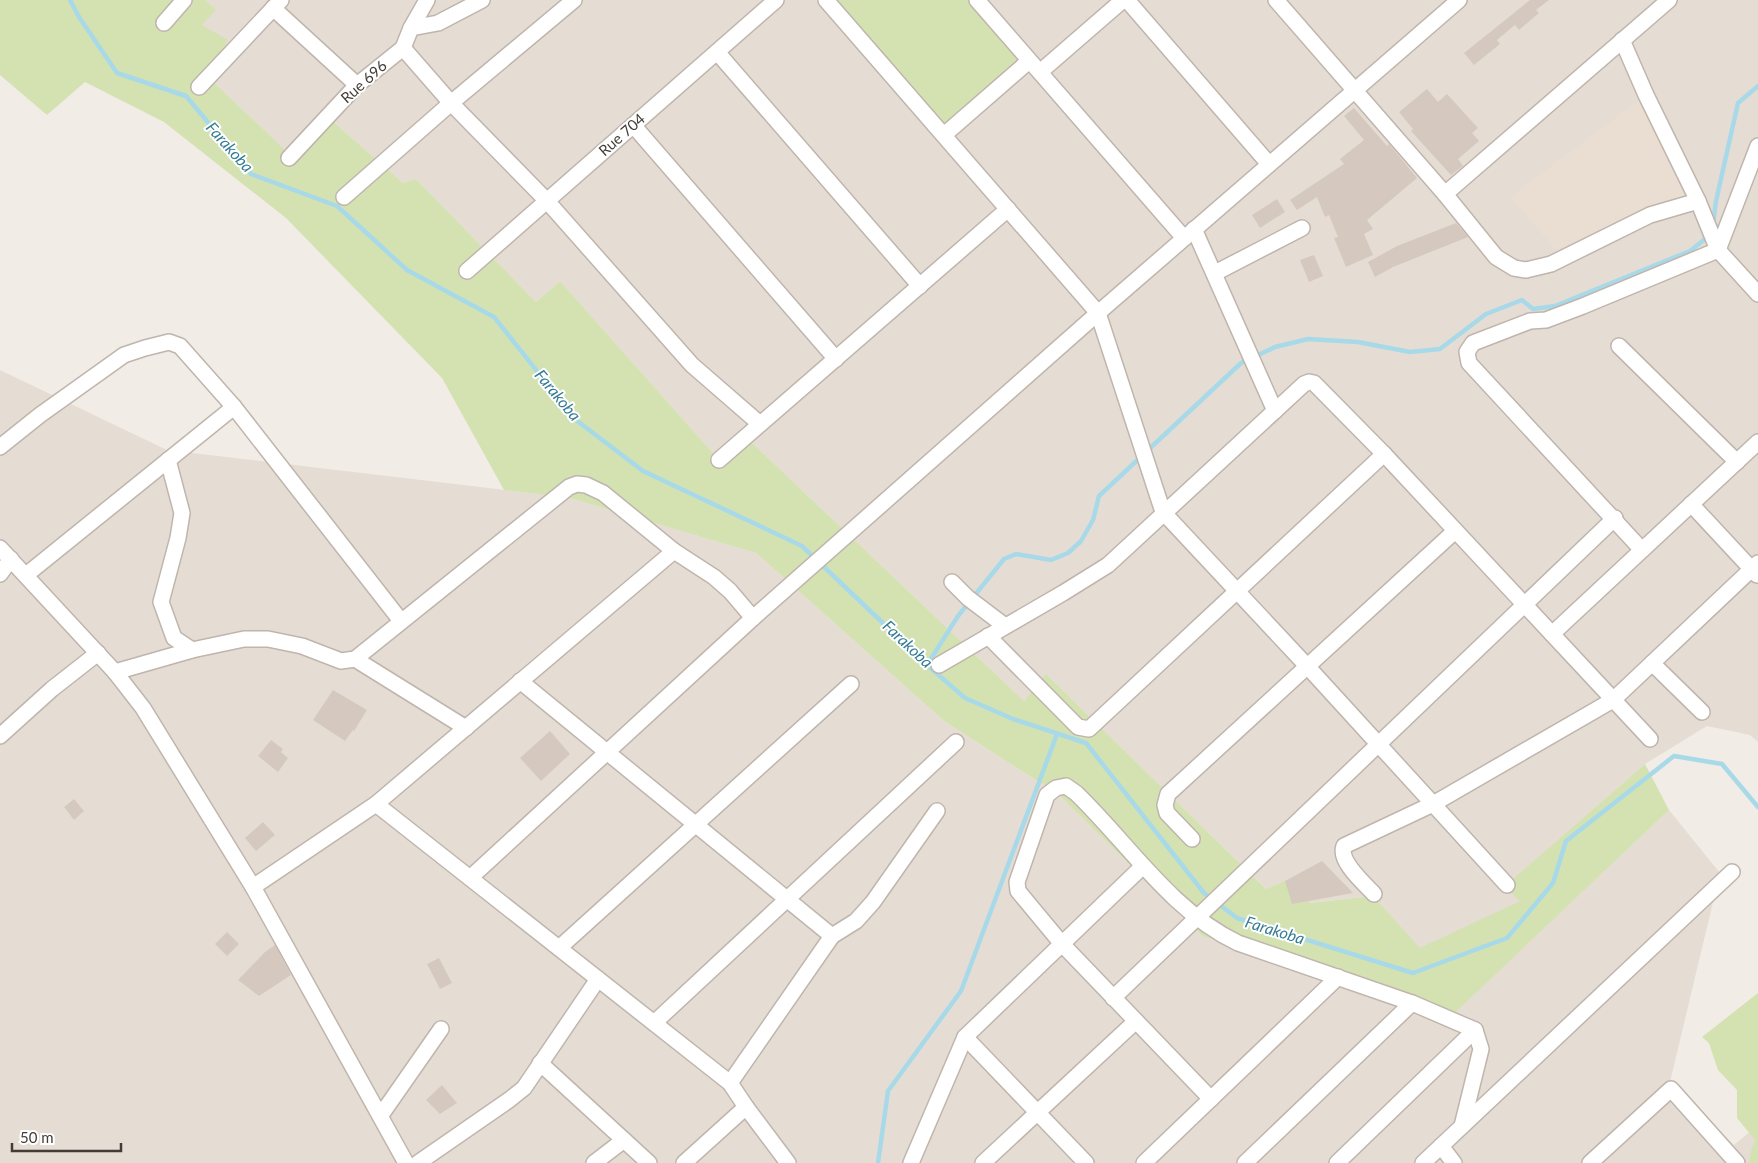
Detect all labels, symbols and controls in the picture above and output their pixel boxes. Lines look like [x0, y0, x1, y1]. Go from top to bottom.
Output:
street label: Rue 696 [337, 56, 390, 106]
street label: Rue 704 [595, 109, 648, 159]
water label: Farakoba [203, 118, 258, 176]
water label: Farakoba [531, 365, 585, 424]
water label: Farakoba [880, 616, 937, 671]
water label: Farakoba [1243, 912, 1307, 948]
scale bar [12, 1120, 121, 1152]
text: 50 m [20, 1128, 54, 1146]

